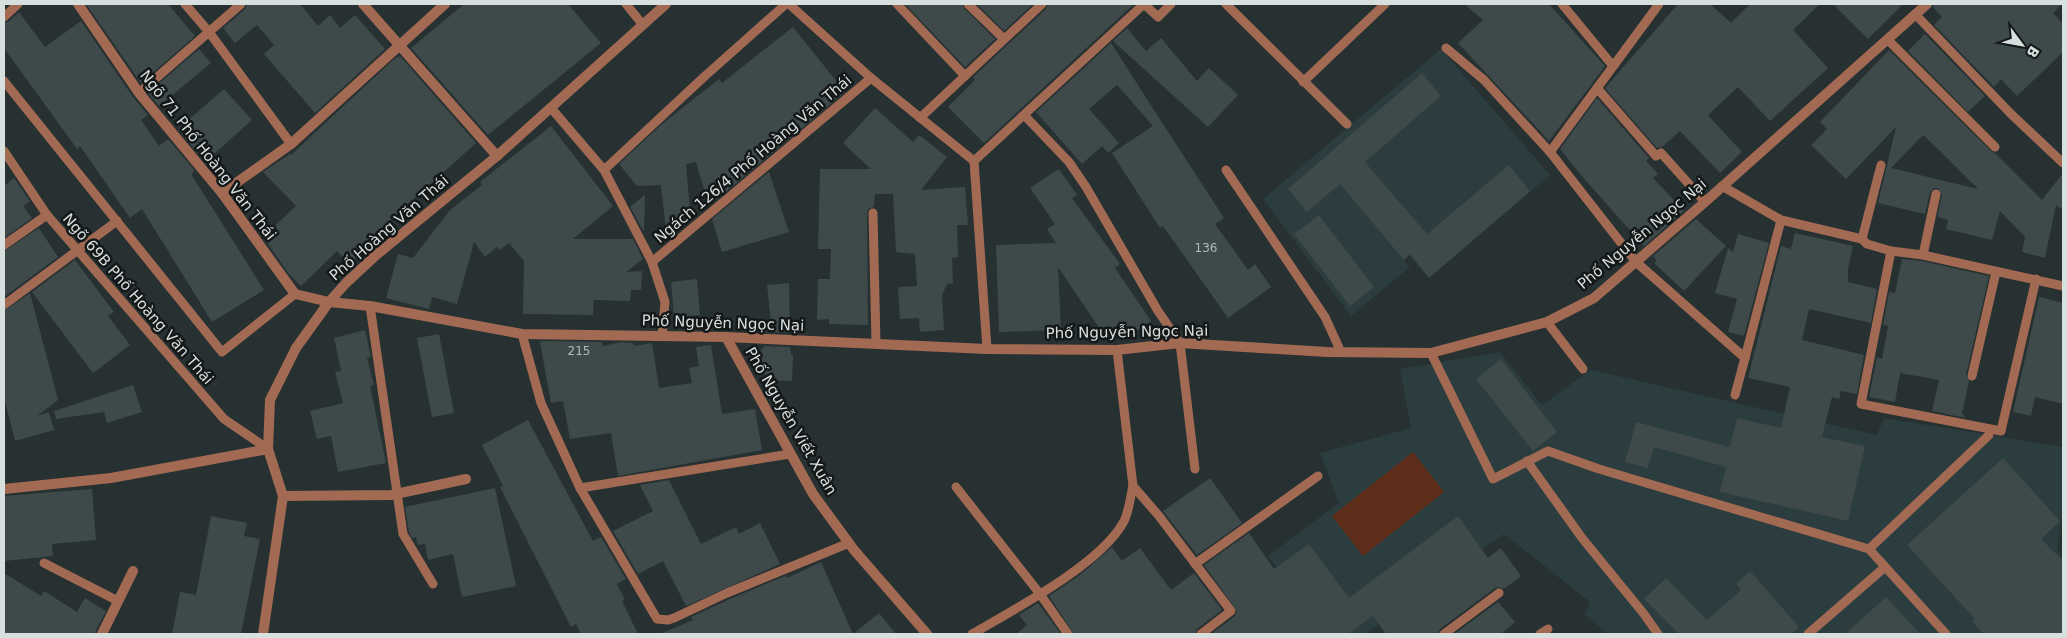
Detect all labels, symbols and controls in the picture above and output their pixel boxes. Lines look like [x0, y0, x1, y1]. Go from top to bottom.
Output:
north arrow [1997, 20, 2047, 70]
text: B [2023, 43, 2043, 61]
street label: Ngõ 71 Phố Hoàng Văn Thái [136, 67, 280, 243]
street label: Ngách 126/4 Phố Hoàng Văn Thái [651, 71, 855, 247]
street label: Phố Hoàng Văn Thái [326, 171, 452, 285]
street label: Phố Nguyễn Ngọc Nại [1574, 175, 1710, 293]
street label: Ngõ 69B Phố Hoàng Văn Thái [59, 210, 217, 388]
house number: 136 [1195, 241, 1217, 255]
street label: Phố Nguyễn Ngọc Nại [641, 311, 805, 335]
street label: Phố Nguyễn Ngọc Nại [1046, 322, 1208, 342]
house number: 215 [568, 344, 590, 358]
street label: Phố Nguyễn Viết Xuân [741, 344, 841, 498]

